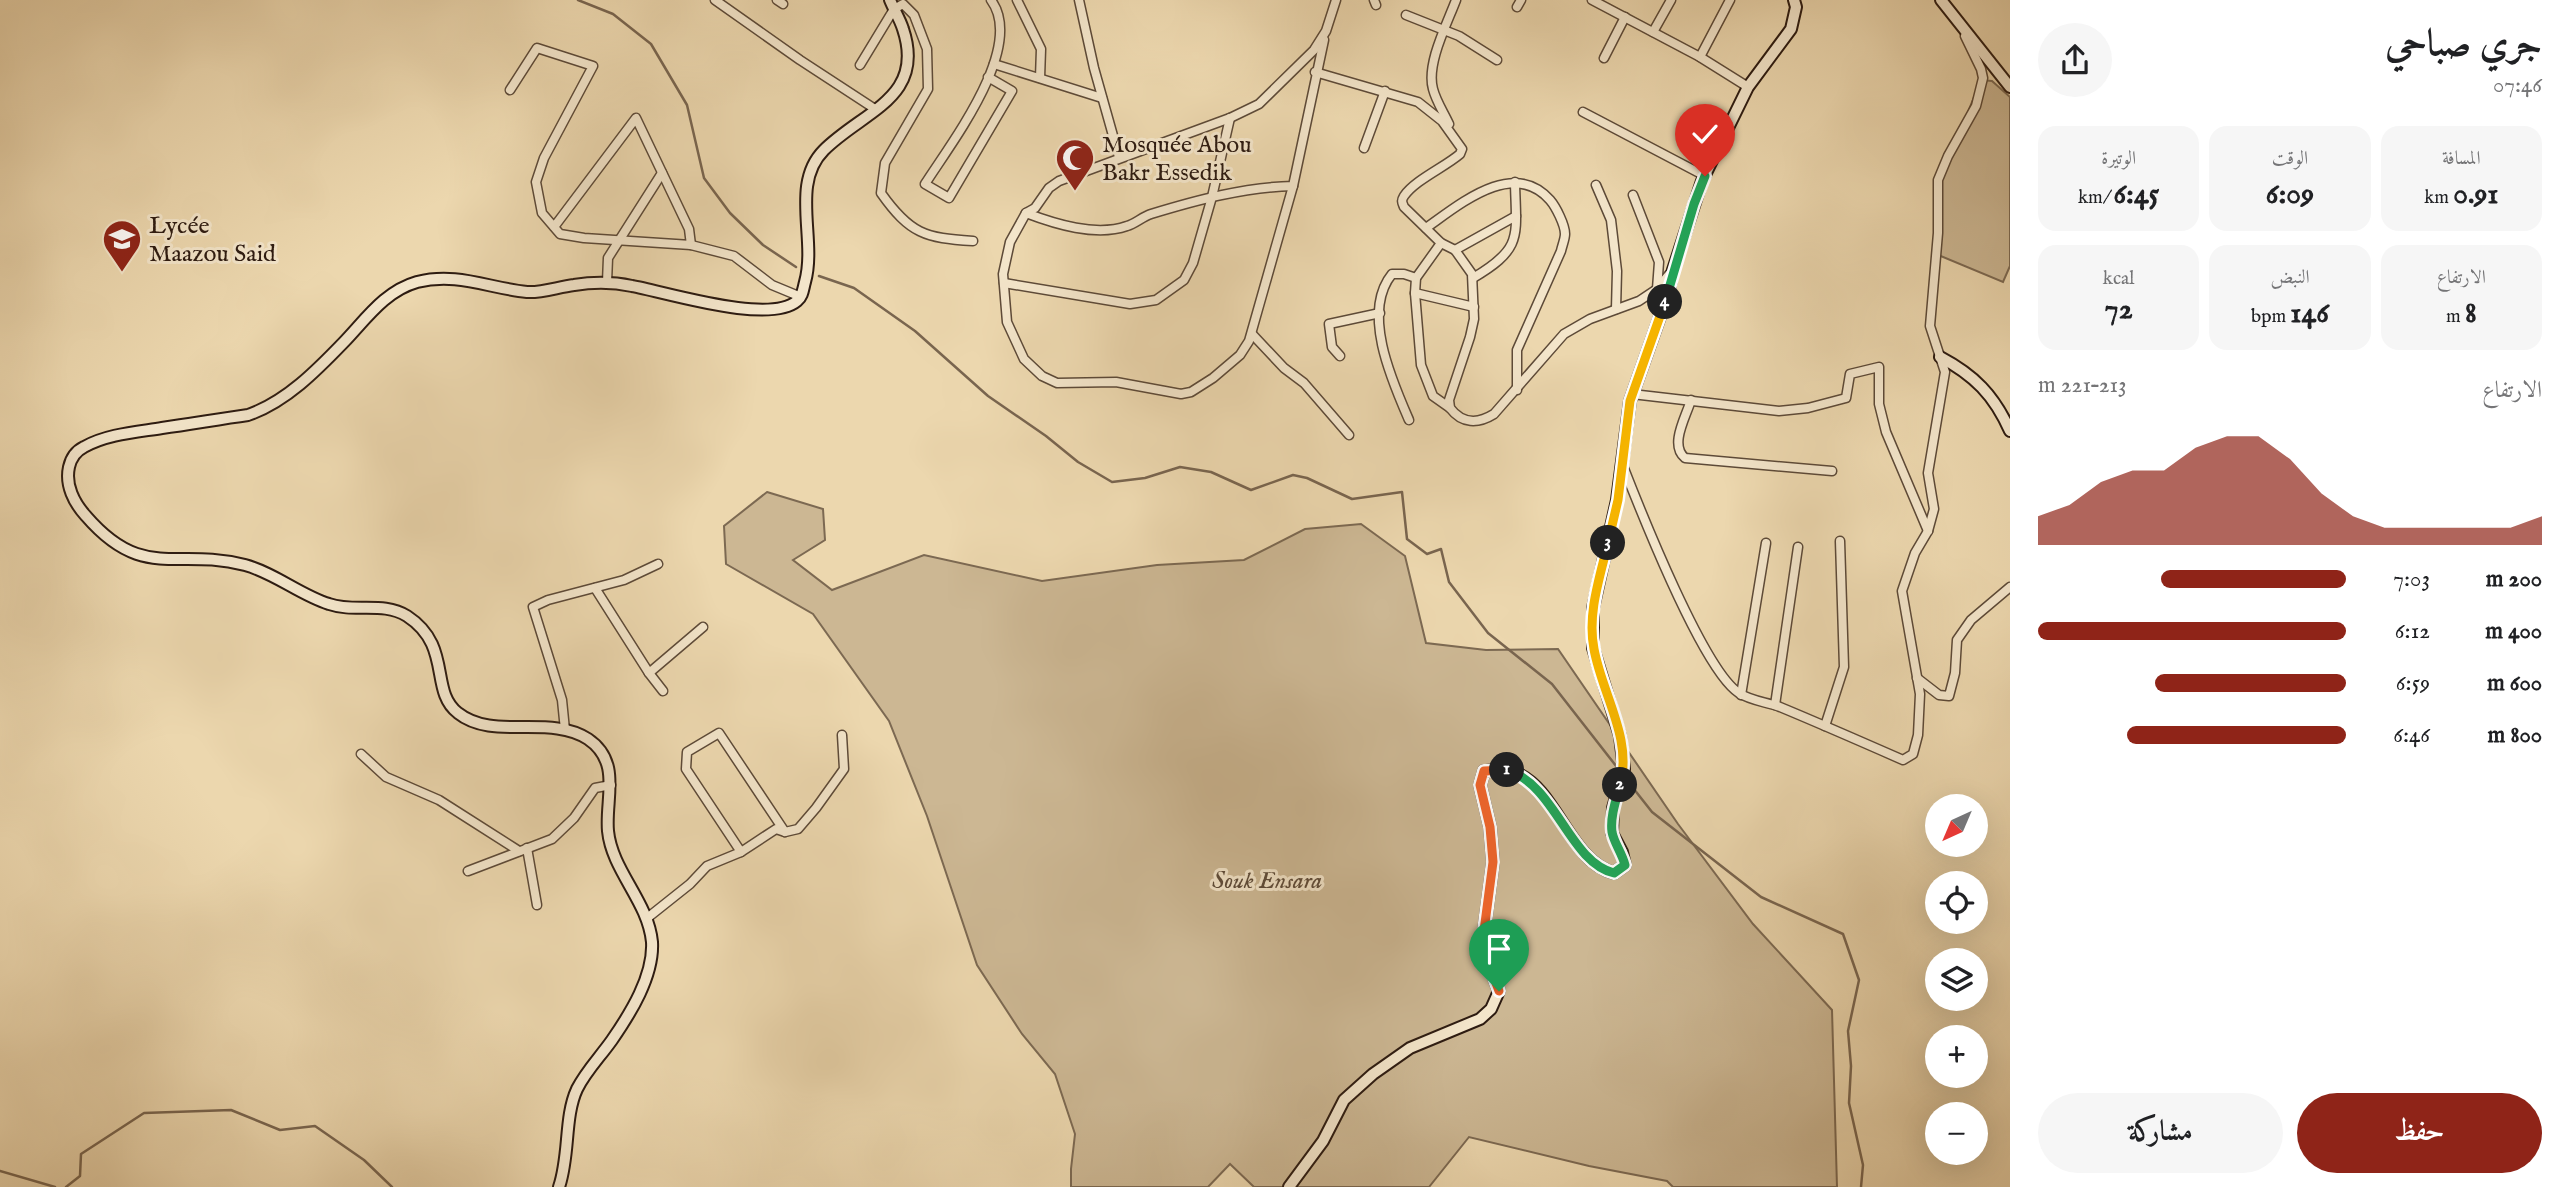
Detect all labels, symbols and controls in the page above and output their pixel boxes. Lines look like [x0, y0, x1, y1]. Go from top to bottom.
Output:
text: جري صباحي [2385, 21, 2542, 69]
button: share [2038, 23, 2112, 97]
text: 07:46 [2493, 71, 2542, 100]
pin [1675, 104, 1735, 176]
icon: check [1686, 115, 1724, 153]
place label: Mosquée Abou Bakr Essedik [1102, 130, 1252, 189]
mosque icon: Mosquée Abou Bakr Essedik [1054, 137, 1096, 192]
text: الوتيرة [2101, 147, 2136, 171]
text: الوقت [2272, 147, 2308, 171]
text: المسافة [2442, 147, 2481, 171]
text: 6:45 [2113, 176, 2159, 214]
text: 6:09 [2266, 176, 2314, 214]
text: 0.91 [2453, 176, 2499, 214]
text: /km [2078, 186, 2113, 210]
text: km [2424, 186, 2453, 210]
place label: Lycée Maazou Said [149, 211, 276, 270]
school or university icon: Lycée Maazou Said [101, 218, 143, 273]
text: النبض [2270, 266, 2310, 290]
text: الارتفاع [2437, 266, 2486, 290]
text: kcal [2103, 267, 2135, 291]
pin: 4 [1648, 284, 1682, 320]
text: 4 [1660, 289, 1669, 313]
text: 72 [2105, 291, 2133, 329]
text: 146 [2290, 295, 2329, 333]
text: 8 [2465, 295, 2477, 333]
text: bpm [2251, 305, 2290, 329]
text: m [2446, 305, 2465, 329]
text: 213–221 m [2038, 371, 2127, 400]
text: الارتفاع [2482, 376, 2542, 405]
pin: 3 [1590, 526, 1626, 560]
text: 3 [1604, 530, 1611, 554]
text: 7:03 [2393, 565, 2430, 594]
text: 200 m [2486, 565, 2542, 594]
text: 6:12 [2395, 617, 2430, 646]
text: 400 m [2485, 617, 2542, 646]
text: 6:59 [2396, 669, 2430, 698]
text: 600 m [2487, 669, 2542, 698]
text: 6:46 [2393, 721, 2430, 750]
text: 800 m [2488, 721, 2542, 750]
pin: 1 [1490, 752, 1524, 788]
text: 1 [1503, 757, 1510, 781]
pin: 2 [1602, 768, 1638, 802]
text: 2 [1615, 772, 1624, 796]
north arrow [1925, 794, 1988, 858]
map controls [1925, 794, 1988, 1165]
park label: Souk Ensara [1212, 866, 1322, 897]
button: locate [1925, 871, 1988, 934]
pin [1469, 919, 1529, 991]
icon: arrive [1480, 930, 1518, 968]
button: layers [1925, 948, 1988, 1011]
button: + [1925, 1025, 1988, 1088]
button: مشاركة [2038, 1093, 2283, 1173]
button: حفظ [2297, 1093, 2542, 1173]
button: − [1925, 1102, 1988, 1165]

